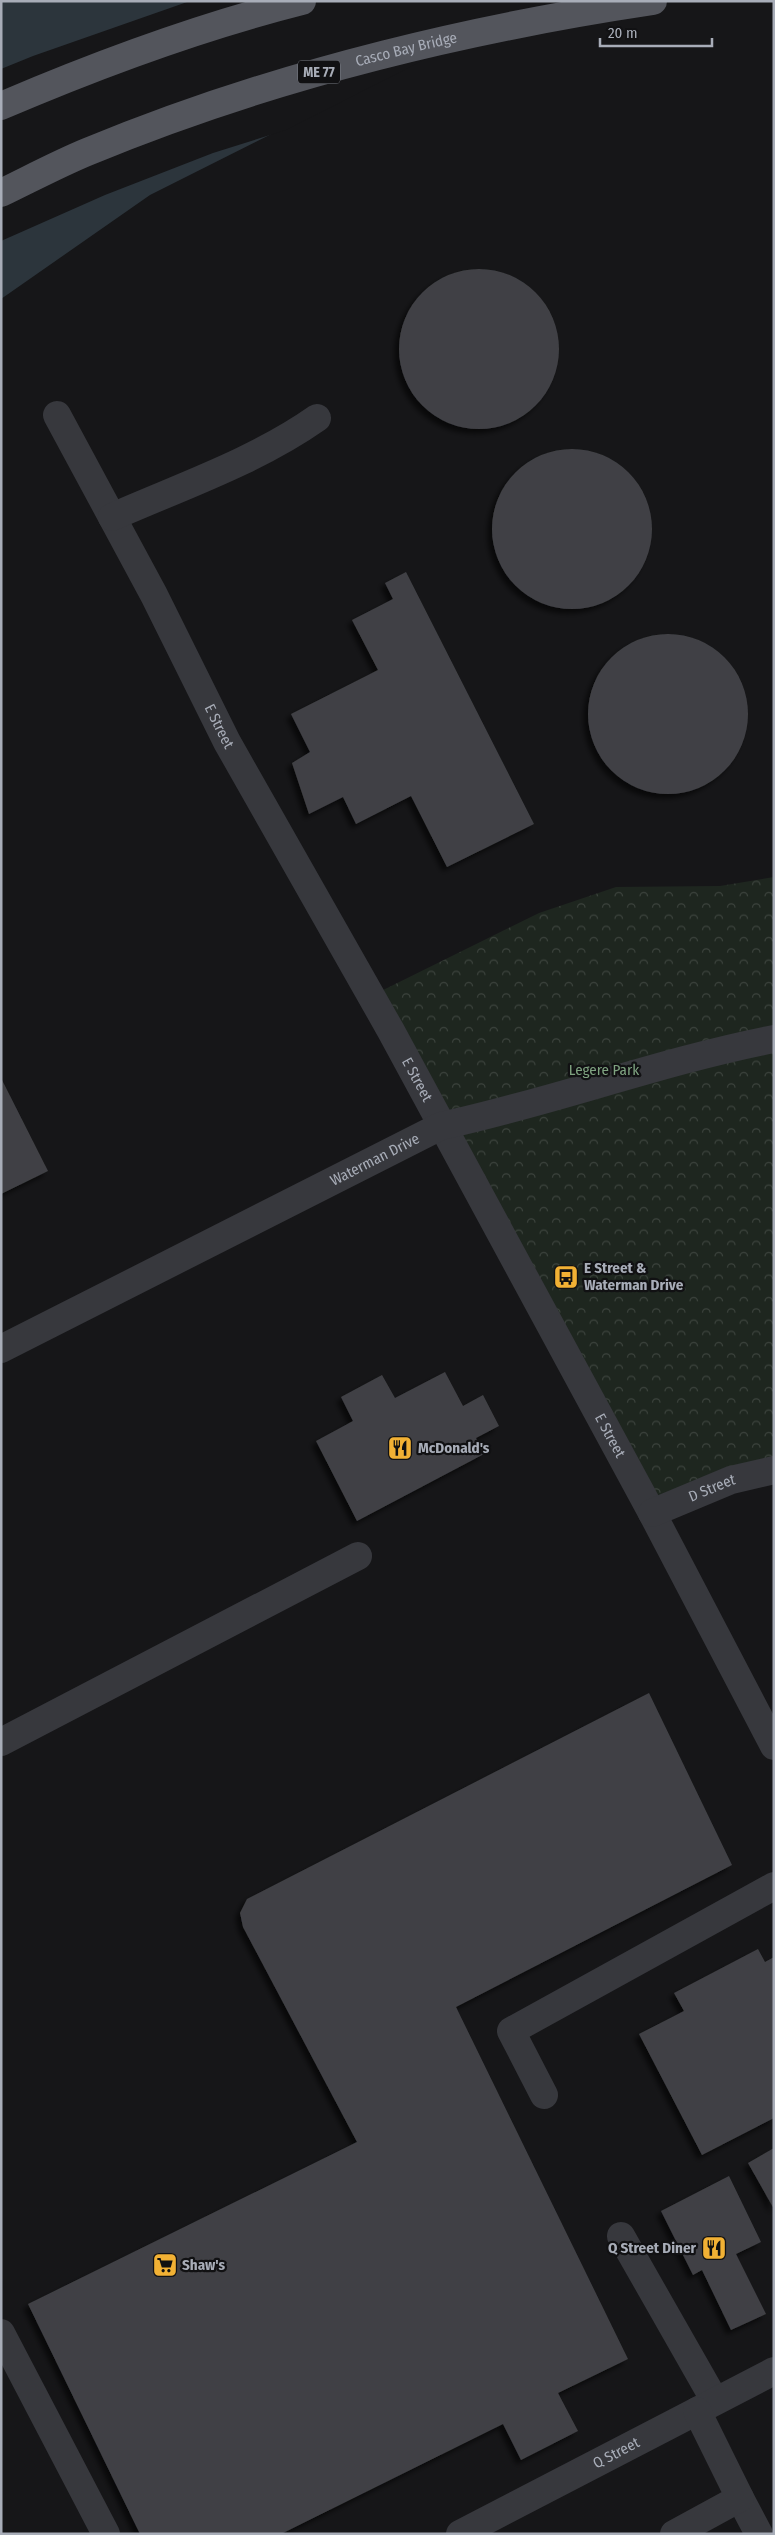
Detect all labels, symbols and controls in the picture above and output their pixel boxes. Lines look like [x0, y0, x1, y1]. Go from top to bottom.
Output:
scale bar [600, 15, 712, 47]
text: 20 m [608, 24, 638, 42]
street label: Casco Bay Bridge [354, 28, 459, 70]
road number: ME 77 [298, 61, 340, 84]
street label: E Street [201, 701, 238, 752]
street label: E Street [398, 1054, 437, 1105]
park label: Legere Park [569, 1061, 639, 1079]
street label: Waterman Drive [327, 1129, 422, 1190]
place label: E Street & Waterman Drive [584, 1259, 684, 1294]
bus stop icon: E Street & Waterman Drive [553, 1264, 579, 1290]
street label: E Street [591, 1410, 629, 1461]
restaurant icon: McDonald's [387, 1435, 413, 1461]
place label: McDonald's [418, 1439, 490, 1457]
street label: D Street [686, 1470, 737, 1506]
restaurant icon: Q Street Diner [701, 2235, 727, 2261]
place label: Q Street Diner [608, 2239, 696, 2257]
supermarket icon: Shaw's [152, 2252, 178, 2278]
place label: Shaw's [182, 2256, 226, 2274]
street label: Q Street [590, 2433, 643, 2472]

